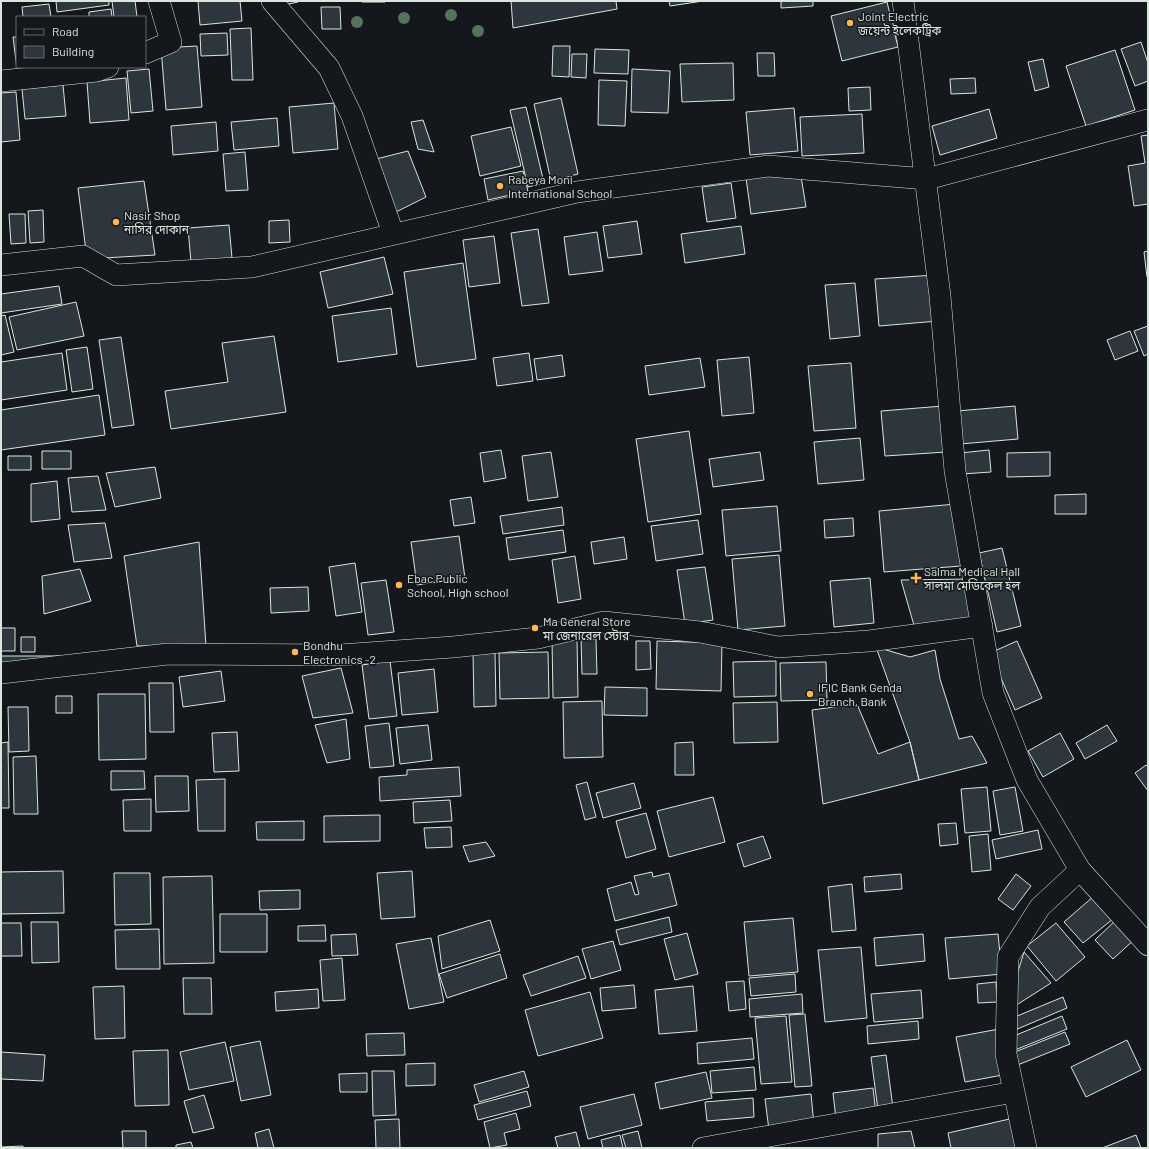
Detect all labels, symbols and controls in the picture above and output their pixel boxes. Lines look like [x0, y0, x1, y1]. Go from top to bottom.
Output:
place label: Joint Electric জয়েন্ট ইলেকট্রিক [857, 9, 942, 37]
legend [16, 16, 146, 68]
marker: Joint Electric জয়েন্ট ইলেকট্রিক [845, 18, 855, 28]
text: Road [52, 24, 79, 38]
text: Building [52, 44, 94, 58]
place label: Rabeya Moni International School [508, 172, 612, 200]
marker: Rabeya Moni International School [495, 181, 505, 191]
place label: Nasir Shop নাসির দোকান [123, 208, 190, 236]
marker: Nasir Shop নাসির দোকান [111, 217, 121, 227]
place label: Salma Medical Hall সালমা মেডিকেল হল [923, 564, 1020, 592]
place label: Ebac Public School, High school [407, 571, 508, 599]
marker: Salma Medical Hall সালমা মেডিকেল হল [911, 573, 921, 583]
marker: Ebac Public School, High school [394, 580, 404, 590]
place label: Ma General Store মা জেনারেল স্টোর [542, 614, 631, 642]
marker: Ma General Store মা জেনারেল স্টোর [530, 623, 540, 633]
place label: Bondhu Electronics -2 [303, 638, 376, 666]
marker: Bondhu Electronics -2 [290, 647, 300, 657]
place label: IFIC Bank Genda Branch, Bank [818, 680, 902, 708]
marker: IFIC Bank Genda Branch, Bank [805, 689, 815, 699]

